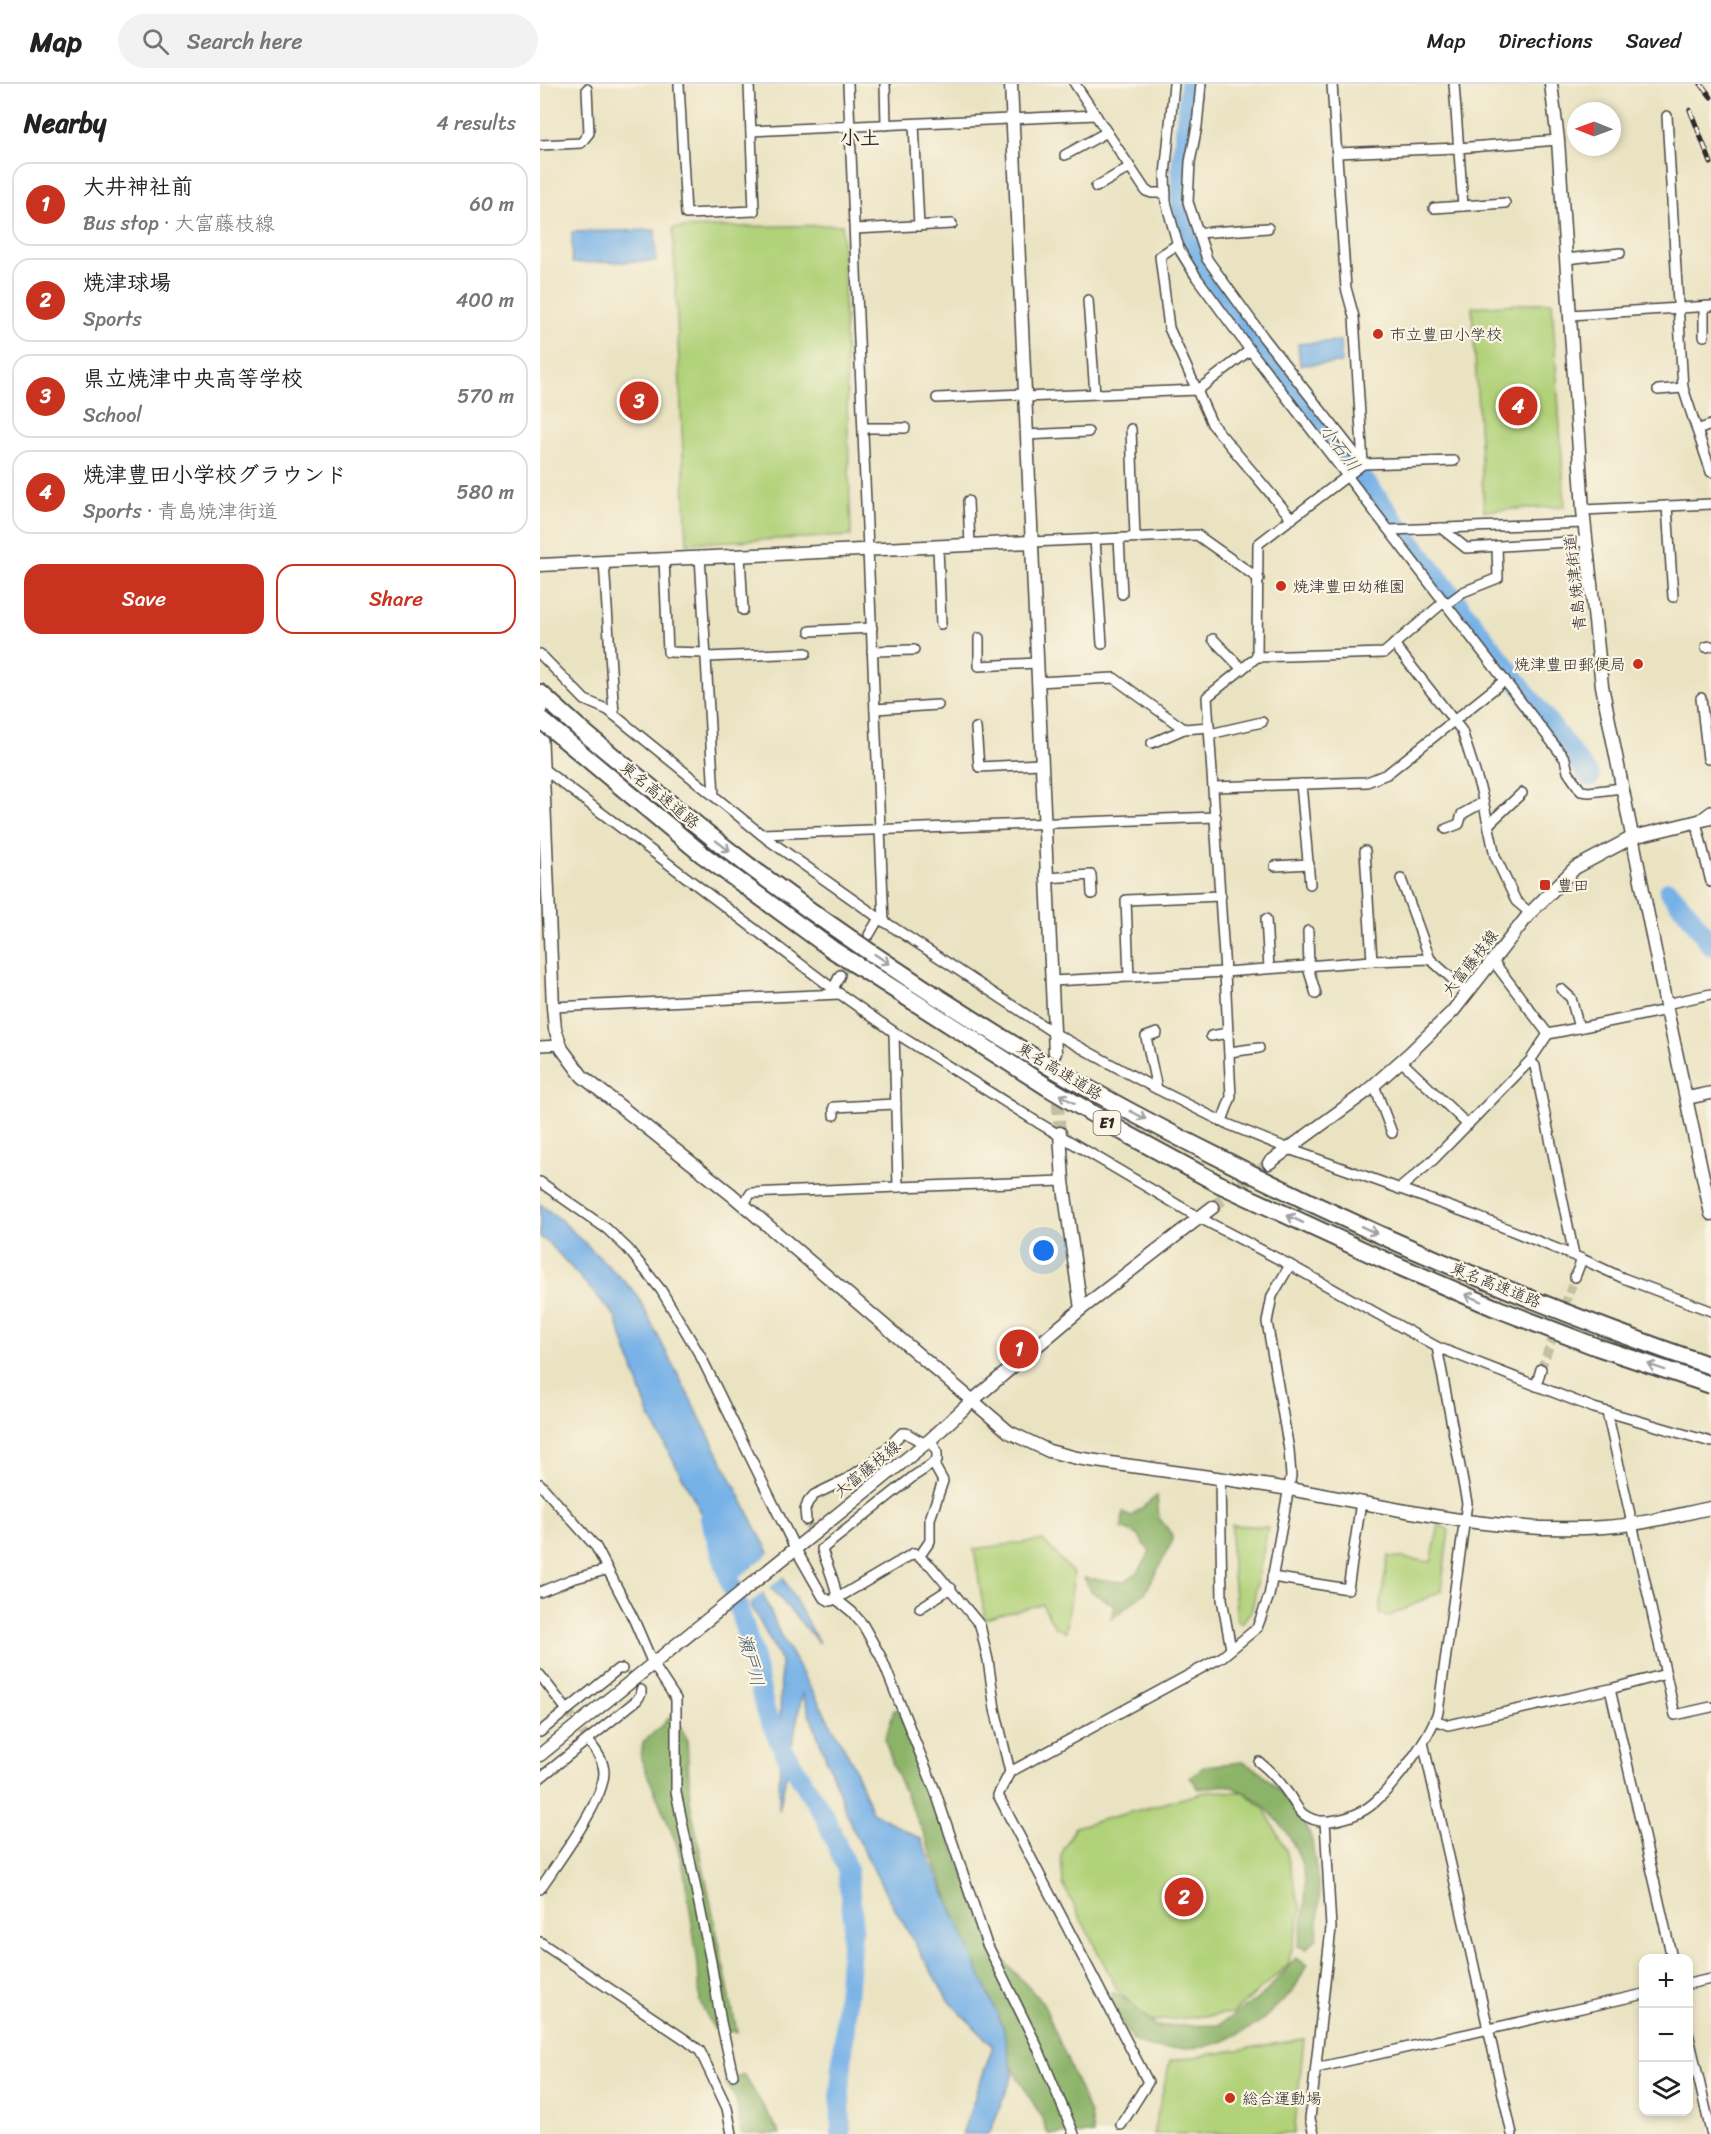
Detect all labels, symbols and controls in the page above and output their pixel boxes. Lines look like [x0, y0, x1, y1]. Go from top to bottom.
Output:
search box [118, 14, 538, 68]
text: Map [30, 17, 82, 66]
text: Search here [187, 22, 303, 61]
text: Map [1427, 22, 1465, 60]
text: Directions [1498, 22, 1593, 60]
text: Saved [1626, 22, 1681, 60]
icon: search [139, 25, 172, 58]
text: Nearby [24, 100, 106, 146]
north arrow [1567, 102, 1621, 156]
text: 4 results [436, 106, 516, 141]
district label: 小土 [840, 121, 880, 156]
text: 大井神社前 [83, 167, 193, 206]
text: 1 [41, 187, 50, 222]
text: 60 m [469, 187, 514, 222]
text: Bus stop · 大富藤枝線 [83, 206, 274, 241]
text: 焼津球場 [83, 263, 171, 302]
text: 2 [40, 283, 51, 318]
text: 400 m [456, 283, 514, 318]
text: Sports [83, 302, 142, 337]
place label: 市立豊田小学校 [1390, 320, 1502, 349]
marker: 市立豊田小学校 [1371, 327, 1385, 341]
text: 県立焼津中央高等学校 [83, 359, 303, 398]
pin: 3 [620, 378, 658, 424]
text: 3 [40, 379, 51, 414]
text: 570 m [457, 379, 514, 414]
pin: 4 [1498, 384, 1538, 428]
text: School [83, 398, 142, 433]
water label: 小石川 [1311, 417, 1369, 479]
text: 焼津豊田小学校グラウンド [83, 455, 347, 494]
text: 4 [39, 475, 52, 510]
text: 580 m [457, 475, 514, 510]
text: Sports · 青島焼津街道 [83, 494, 278, 529]
street label: 青島焼津街道 [1556, 534, 1594, 632]
button: Save [24, 564, 264, 634]
button: Share [276, 564, 516, 634]
place label: 焼津豊田幼稚園 [1293, 572, 1405, 601]
marker: 焼津豊田幼稚園 [1274, 579, 1288, 593]
place label: 焼津豊田郵便局 [1514, 650, 1626, 679]
marker: 焼津豊田郵便局 [1631, 657, 1645, 671]
street label: 東名高速道路 [614, 754, 706, 836]
one-way arrow [715, 839, 731, 852]
place label: 豊田 [1557, 871, 1589, 900]
marker: 豊田 [1538, 878, 1552, 892]
street label: 大富藤枝線 [1434, 923, 1506, 1003]
one-way arrow [873, 953, 890, 965]
street label: 東名高速道路 [1011, 1034, 1109, 1108]
one-way arrow [1059, 1093, 1076, 1105]
one-way arrow [1129, 1109, 1146, 1121]
road number: E1 [1094, 1111, 1120, 1135]
one-way arrow [1286, 1212, 1304, 1224]
one-way arrow [1359, 1225, 1378, 1236]
your location [1029, 1236, 1058, 1265]
street label: 東名高速道路 [1446, 1254, 1546, 1316]
one-way arrow [1464, 1292, 1482, 1303]
pin: 1 [1000, 1326, 1038, 1372]
one-way arrow [1647, 1360, 1666, 1371]
street label: 大富藤枝線 [827, 1433, 907, 1505]
water label: 瀬戸川 [729, 1630, 773, 1690]
pin: 2 [1164, 1874, 1204, 1920]
map controls [1639, 1954, 1693, 2116]
button: + [1639, 1954, 1693, 2008]
button: − [1639, 2008, 1693, 2062]
button: layers [1639, 2062, 1693, 2116]
place label: 総合運動場 [1242, 2084, 1322, 2113]
marker: 総合運動場 [1223, 2091, 1237, 2105]

